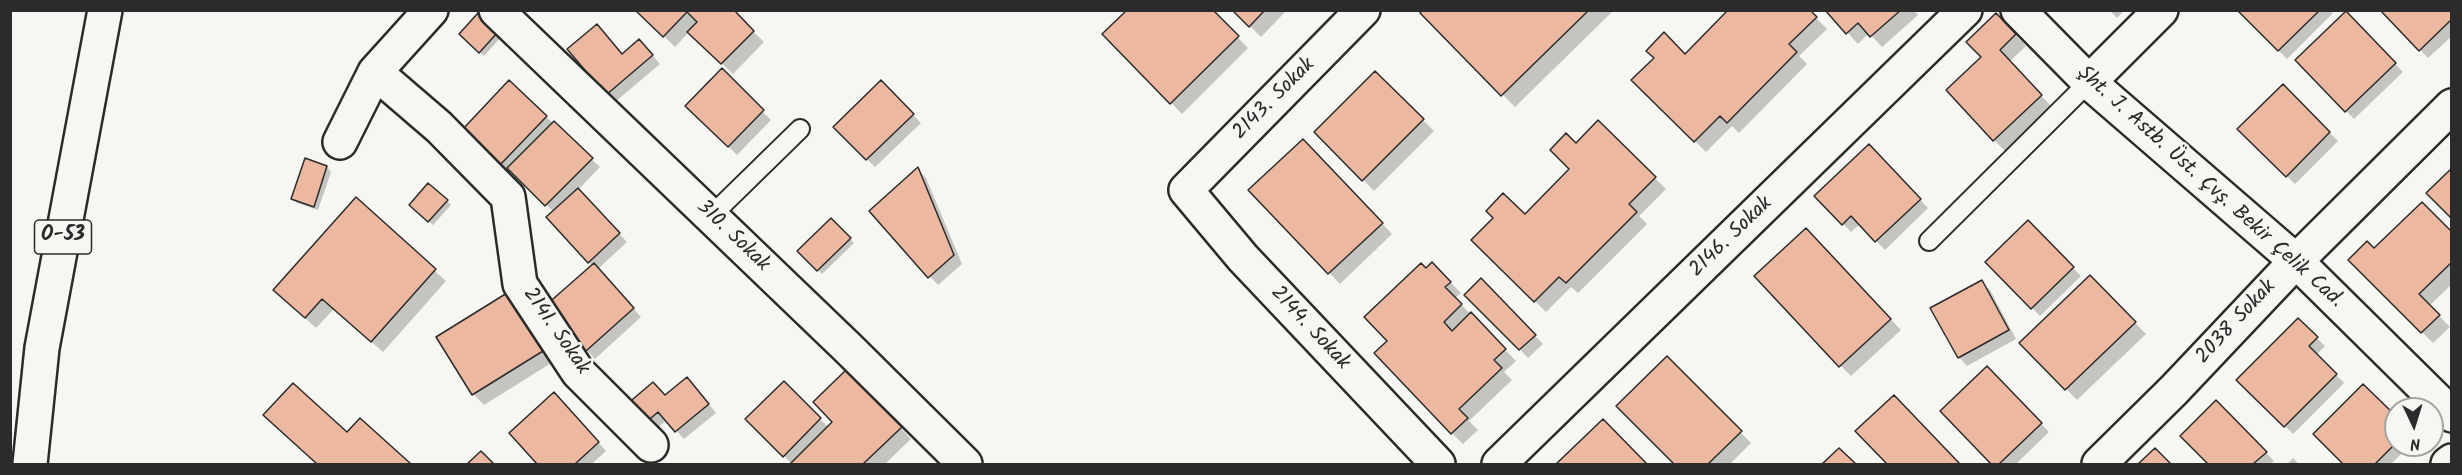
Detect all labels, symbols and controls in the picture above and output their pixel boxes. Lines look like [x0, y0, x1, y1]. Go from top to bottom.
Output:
street label: 2143. Sokak [1229, 54, 1321, 146]
street label: Şht. J. Astb. Üst. Çvş. Bekir Çelik Cad. [2071, 62, 2347, 314]
street label: 2146. Sokak [1685, 192, 1779, 284]
street label: 310. Sokak [690, 196, 774, 278]
road number: O-53 [34, 220, 92, 254]
street label: 2038 Sokak [2192, 276, 2282, 370]
street label: 2144. Sokak [1264, 282, 1354, 376]
street label: 2141. Sokak [516, 284, 594, 380]
north arrow [2384, 397, 2444, 457]
text: N [2409, 431, 2421, 456]

